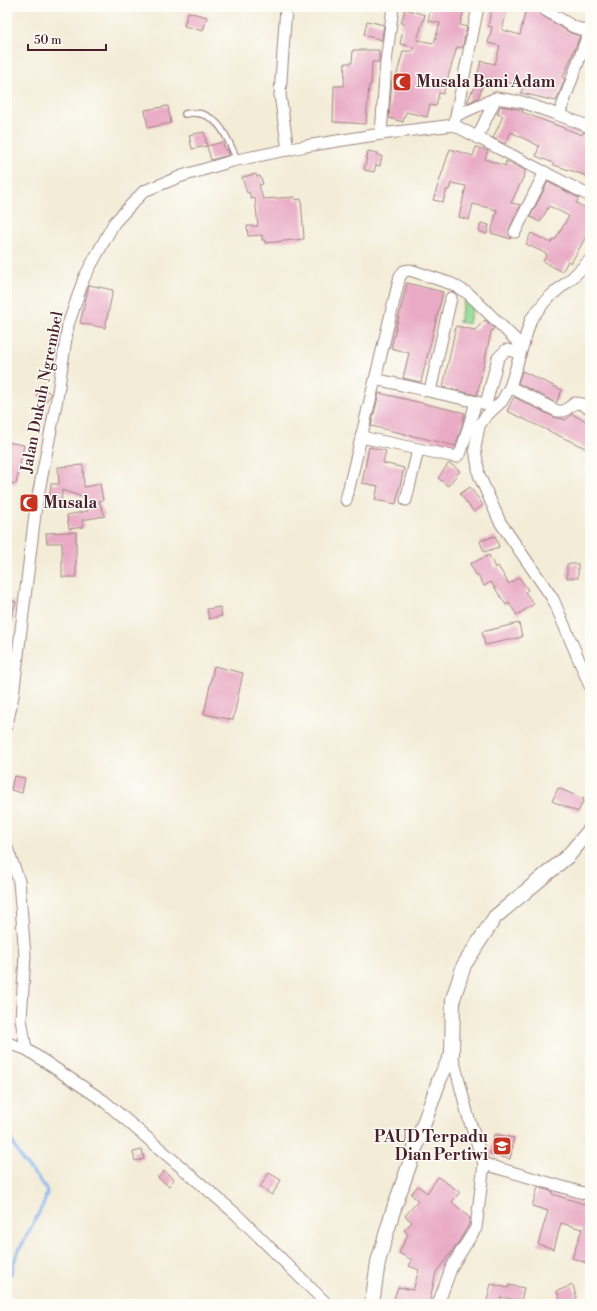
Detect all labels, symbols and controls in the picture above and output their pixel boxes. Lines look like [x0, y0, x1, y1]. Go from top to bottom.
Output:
scale bar [28, 26, 106, 52]
text: 50 m [34, 33, 62, 48]
mosque icon: Musala Bani Adam [391, 71, 413, 93]
place label: Musala Bani Adam [416, 72, 556, 92]
street label: Jalan Dukuh Ngrembel [16, 309, 68, 476]
mosque icon: Musala [18, 492, 40, 514]
place label: Musala [43, 493, 97, 513]
place label: PAUD Terpadu Dian Pertiwi [374, 1127, 488, 1165]
school or university icon: PAUD Terpadu Dian Pertiwi [491, 1135, 513, 1157]

